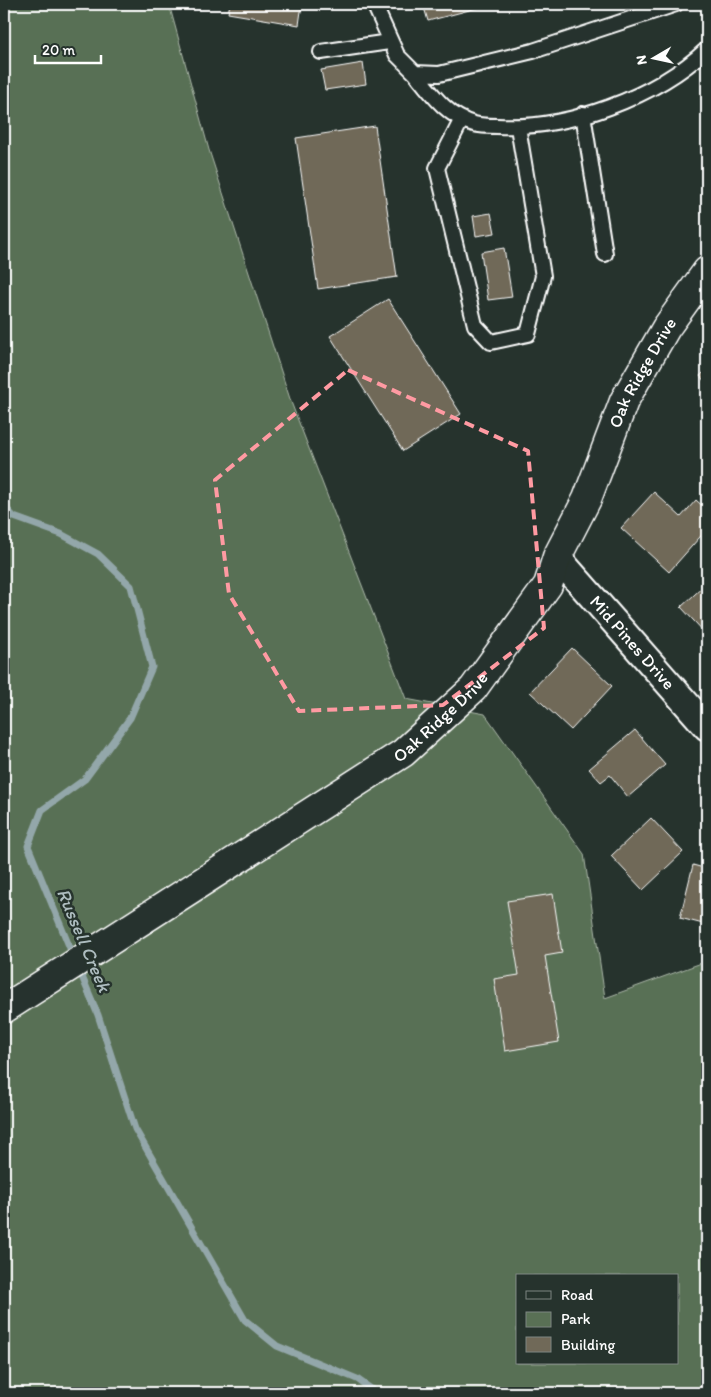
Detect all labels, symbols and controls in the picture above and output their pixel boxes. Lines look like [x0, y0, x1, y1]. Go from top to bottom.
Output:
scale bar [35, 32, 101, 64]
north arrow [628, 32, 678, 82]
text: 20 m [42, 41, 76, 59]
text: N [633, 54, 651, 66]
street label: Oak Ridge Drive [604, 313, 681, 431]
street label: Mid Pines Drive [585, 591, 680, 694]
street label: Oak Ridge Drive [389, 668, 493, 767]
water label: Russell Creek [52, 885, 117, 996]
legend [516, 1274, 678, 1364]
text: Road [561, 1286, 594, 1304]
text: Park [561, 1310, 591, 1328]
text: Building [561, 1336, 615, 1354]

